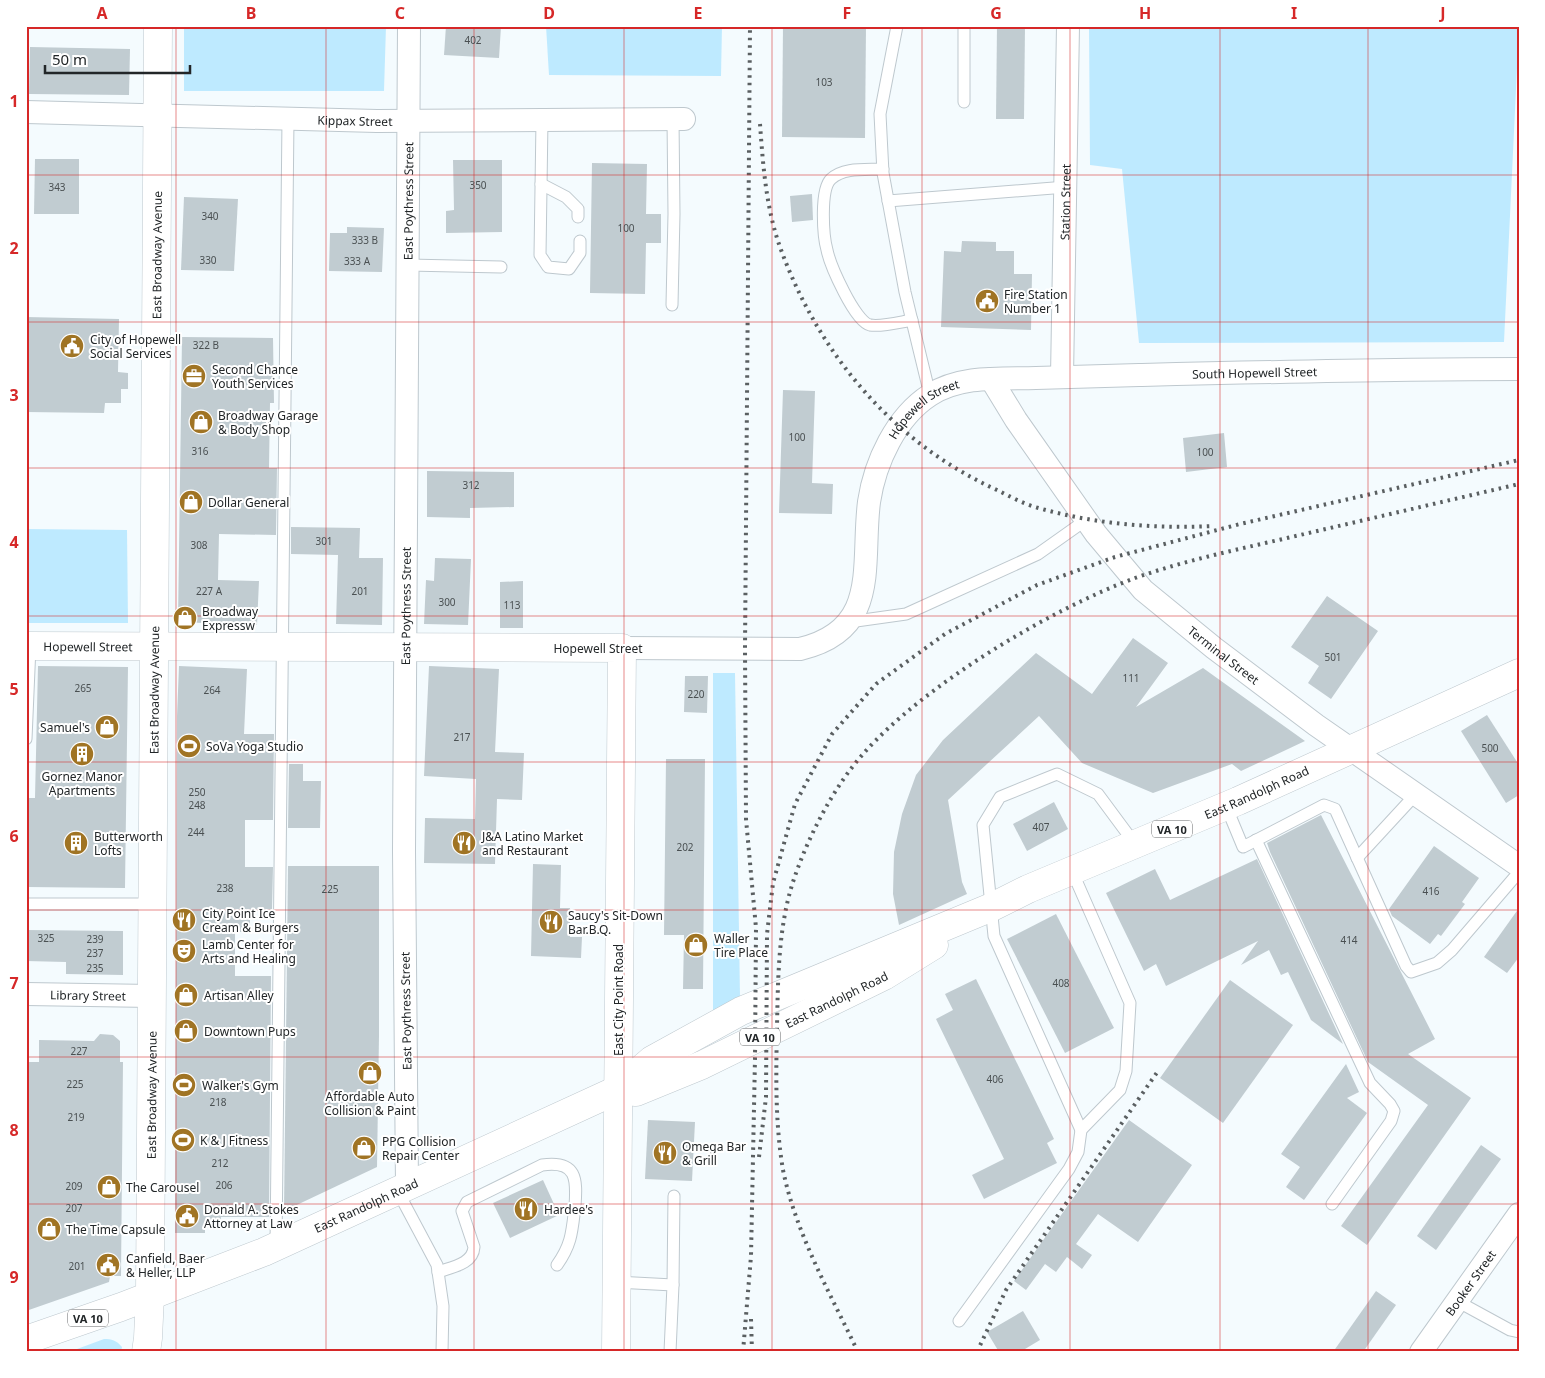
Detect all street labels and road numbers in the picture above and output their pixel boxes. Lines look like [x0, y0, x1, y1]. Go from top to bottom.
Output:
street label: Kippax Street [317, 111, 393, 130]
street label: East Poythress Street [399, 141, 417, 260]
street label: Station Street [1056, 163, 1074, 240]
street label: East Broadway Avenue [148, 191, 165, 319]
street label: South Hopewell Street [1192, 363, 1318, 382]
street label: Hopewell Street [884, 375, 961, 442]
street label: East Poythress Street [397, 546, 414, 665]
street label: Terminal Street [1185, 622, 1263, 688]
street label: East Broadway Avenue [145, 626, 163, 754]
street label: Hopewell Street [43, 638, 133, 655]
street label: Hopewell Street [553, 640, 643, 657]
street label: East Randolph Road [1202, 761, 1312, 823]
road number: VA 10 [1152, 821, 1192, 838]
street label: East City Point Road [610, 944, 627, 1056]
street label: East Poythress Street [396, 951, 416, 1070]
street label: East Randolph Road [782, 967, 891, 1032]
street label: Library Street [50, 986, 127, 1004]
road number: VA 10 [740, 1028, 780, 1046]
street label: East Broadway Avenue [142, 1031, 160, 1159]
street label: East Randolph Road [311, 1174, 421, 1236]
street label: Booker Street [1441, 1246, 1500, 1319]
road number: VA 10 [68, 1310, 108, 1326]

